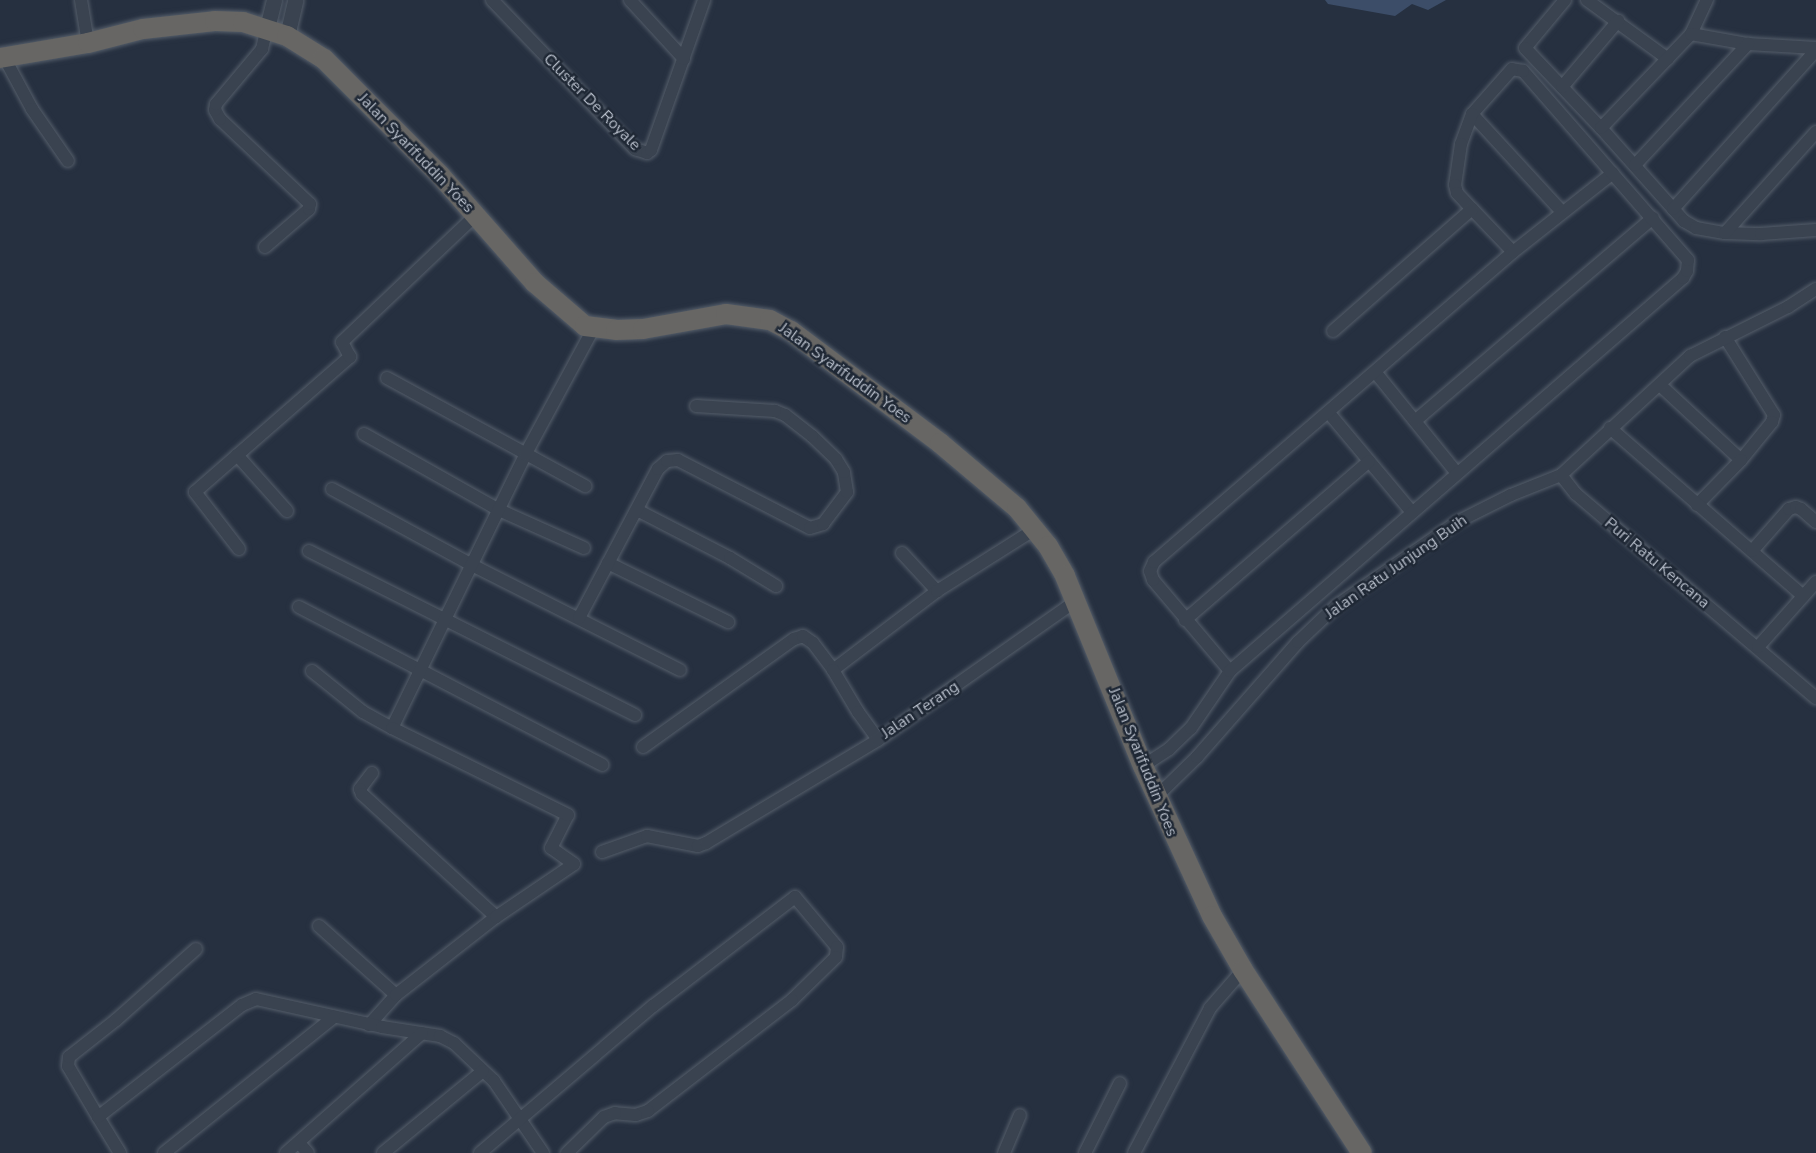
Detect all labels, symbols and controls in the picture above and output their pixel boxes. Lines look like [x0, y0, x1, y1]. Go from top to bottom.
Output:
street label: Cluster De Royale [539, 49, 645, 155]
street label: Jalan Syarifuddin Yoes [354, 89, 478, 217]
street label: Jalan Syarifuddin Yoes [775, 318, 915, 428]
street label: Jalan Ratu Junjung Buih [1321, 511, 1471, 623]
street label: Puri Ratu Kencana [1601, 513, 1713, 613]
street label: Jalan Terang [877, 677, 963, 743]
street label: Jalan Syarifuddin Yoes [1104, 685, 1182, 839]

